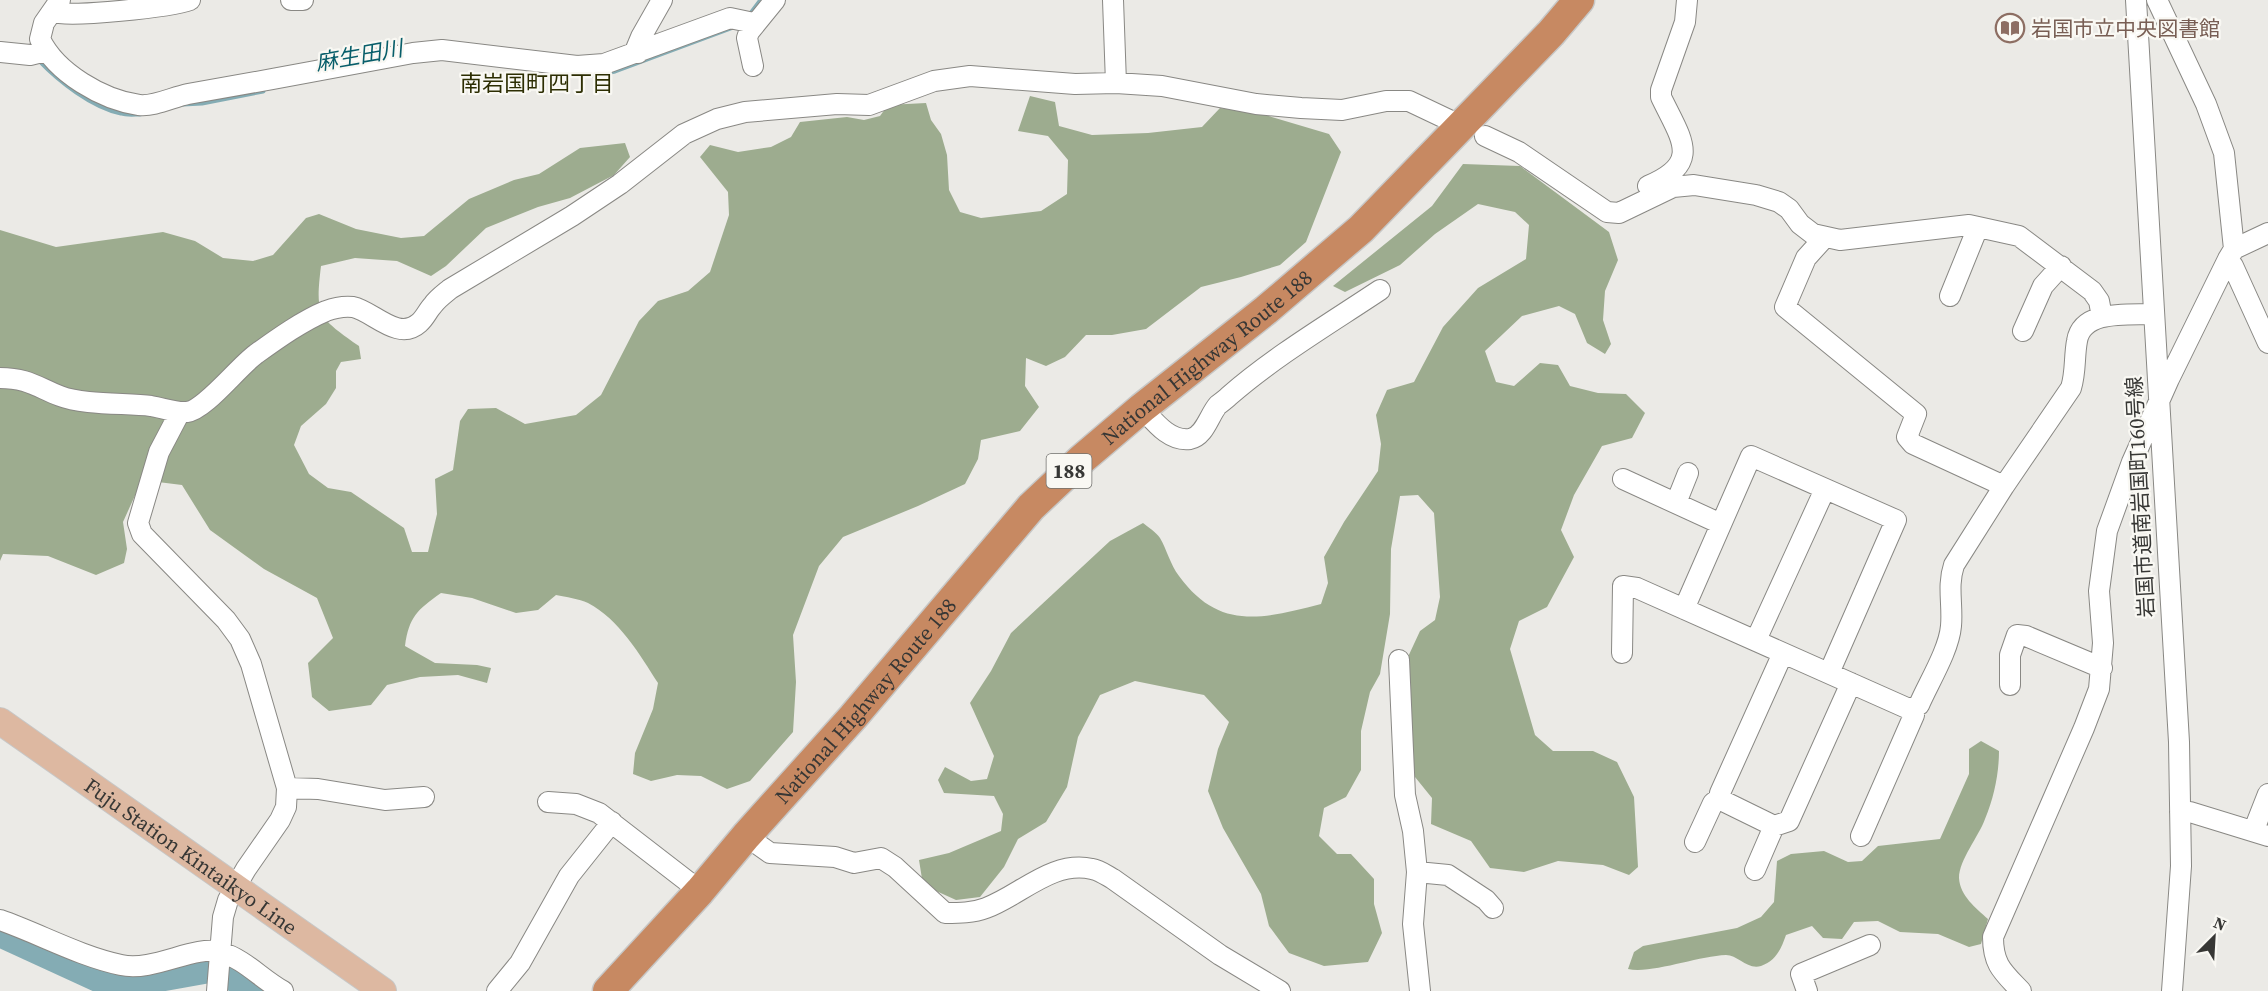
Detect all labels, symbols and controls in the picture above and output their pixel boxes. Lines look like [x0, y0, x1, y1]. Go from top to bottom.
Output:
library icon: 岩国市立中央図書館 [1994, 12, 2026, 44]
place label: 岩国市立中央図書館 [2031, 14, 2220, 43]
water label: 麻生田川 [313, 32, 407, 77]
district label: 南岩国町四丁目 [460, 68, 614, 98]
street label: National Highway Route 188 [1095, 263, 1318, 451]
street label: 岩国市道南岩国町160号線 [2119, 376, 2161, 618]
road number: 188 [1046, 454, 1092, 488]
street label: National Highway Route 188 [768, 592, 962, 810]
street label: Fuju Station Kintaikyo Line [79, 771, 304, 941]
north arrow [2184, 907, 2244, 967]
text: N [2210, 911, 2230, 936]

